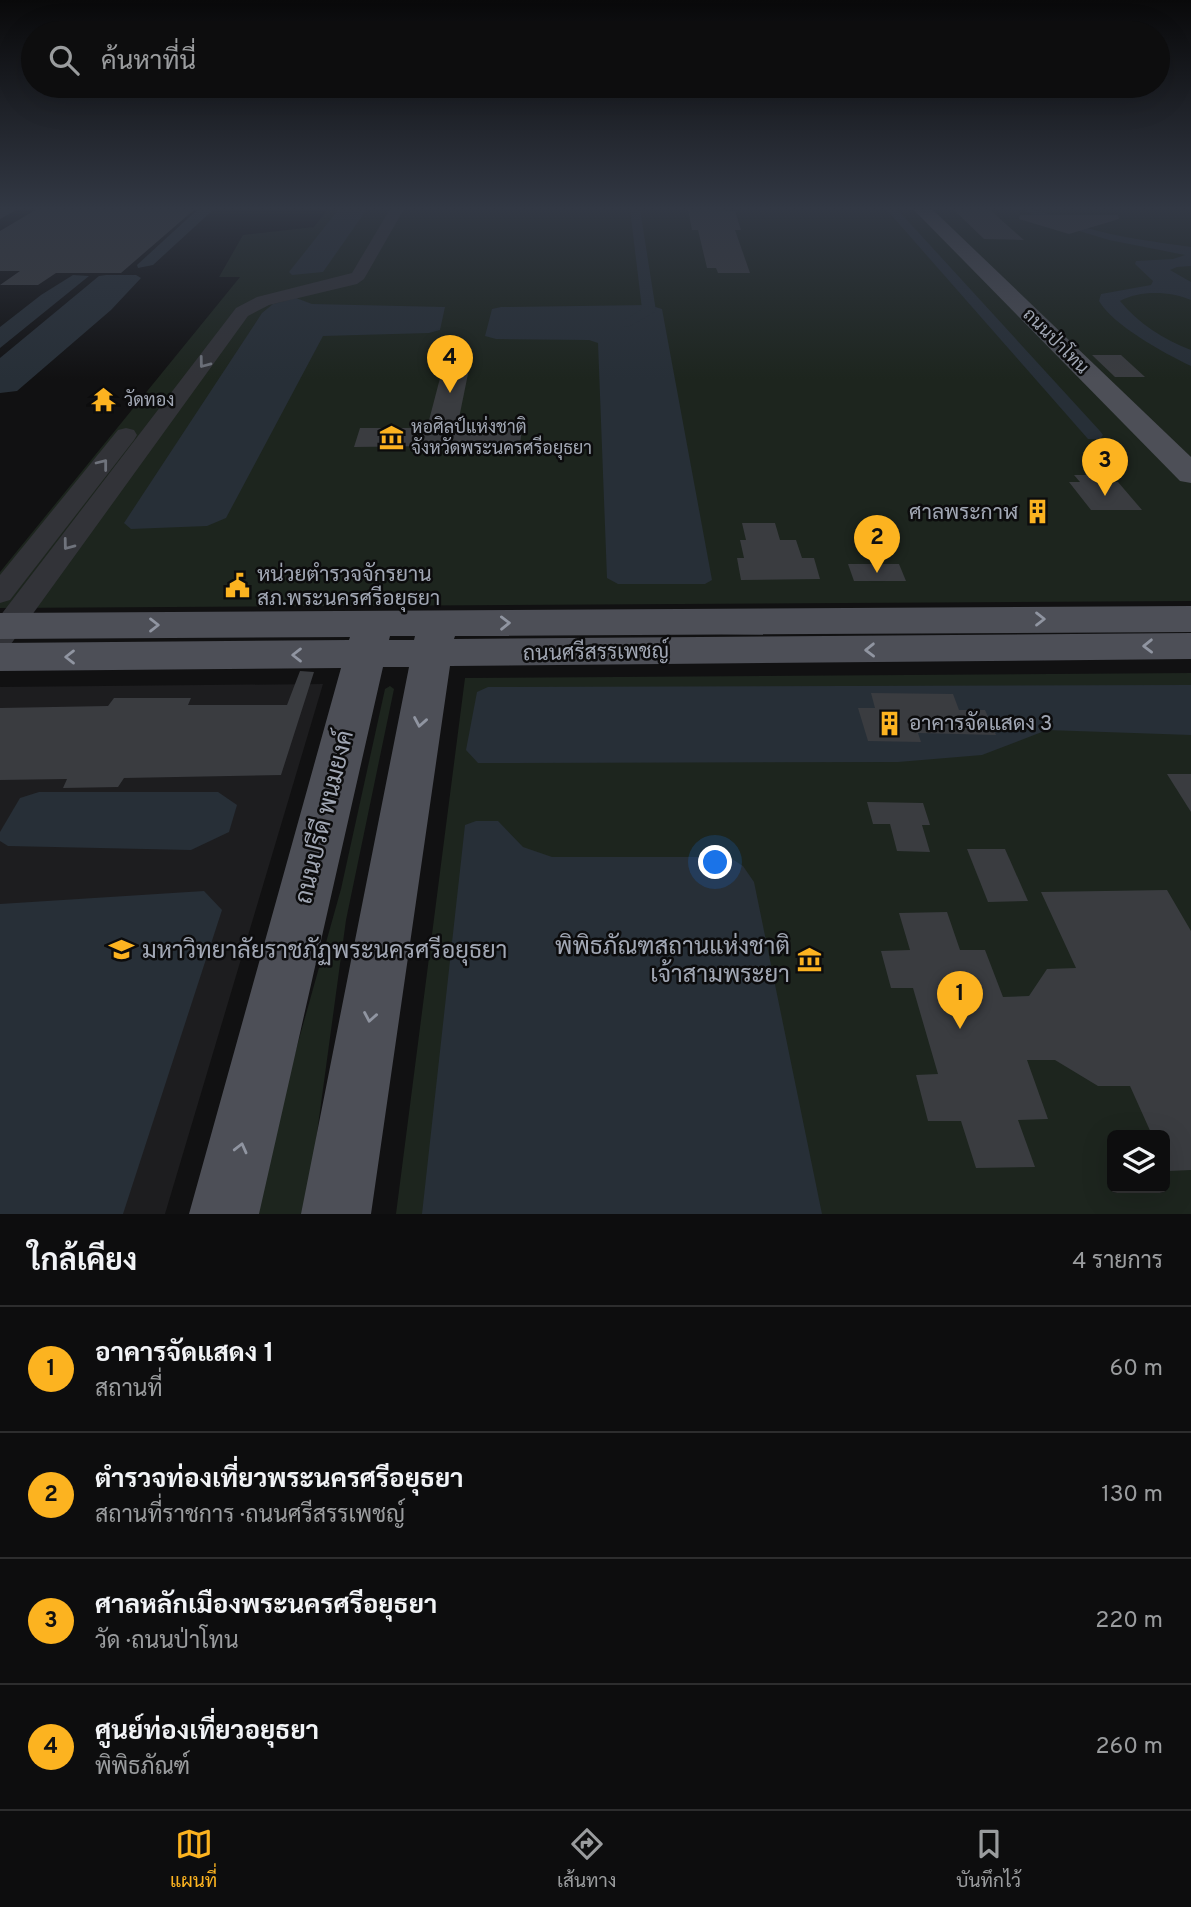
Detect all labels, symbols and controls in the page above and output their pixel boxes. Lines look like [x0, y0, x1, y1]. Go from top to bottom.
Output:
search box [21, 21, 1170, 98]
icon: search [45, 41, 83, 79]
text: ค้นหาที่นี่ [101, 46, 196, 79]
street label: ถนนป่าโทน [1017, 302, 1095, 380]
pin: 4 [427, 335, 473, 393]
one-way arrow [199, 355, 212, 368]
temple icon: วัดทอง [90, 386, 118, 414]
place label: วัดทอง [124, 389, 174, 413]
place label: หอศิลป์แห่งชาติ จังหวัดพระนครศรีอยุธยา [411, 415, 592, 461]
museum icon: หอศิลป์แห่งชาติ จังหวัดพระนครศรีอยุธยา [377, 423, 405, 451]
pin: 3 [1082, 438, 1128, 496]
one-way arrow [95, 459, 107, 472]
building icon: ศาลพระกาฬ [1024, 498, 1052, 526]
place label: ศาลพระกาฬ [909, 500, 1018, 527]
pin: 2 [854, 515, 900, 573]
one-way arrow [64, 538, 76, 550]
place label: หน่วยตำรวจจักรยาน สภ.พระนครศรีอยุธยา [257, 562, 440, 613]
public building icon: หน่วยตำรวจจักรยาน สภ.พระนครศรีอยุธยา [223, 572, 251, 600]
one-way arrow [1035, 611, 1045, 627]
one-way arrow [500, 615, 511, 630]
one-way arrow [149, 617, 160, 633]
street label: ถนนศรีสรรเพชญ์ [523, 637, 669, 668]
one-way arrow [1143, 639, 1154, 654]
one-way arrow [864, 642, 875, 657]
one-way arrow [291, 648, 302, 663]
one-way arrow [64, 649, 74, 665]
building icon: อาคารจัดแสดง 3 [875, 709, 903, 737]
place label: อาคารจัดแสดง 3 [909, 711, 1053, 738]
one-way arrow [413, 716, 428, 728]
street label: ถนนปรีดี พนมยงค์ [287, 727, 362, 908]
your location [698, 845, 732, 879]
place label: พิพิธภัณฑสถานแห่งชาติ เจ้าสามพระยา [555, 932, 790, 991]
place label: มหาวิทยาลัยราชภัฏพระนครศรีอยุธยา [142, 935, 507, 967]
school or university icon: มหาวิทยาลัยราชภัฏพระนครศรีอยุธยา [108, 936, 136, 964]
museum icon: พิพิธภัณฑสถานแห่งชาติ เจ้าสามพระยา [796, 946, 824, 974]
pin: 1 [937, 971, 983, 1029]
one-way arrow [363, 1011, 378, 1023]
map controls [1107, 1130, 1170, 1193]
button: layers [1107, 1130, 1170, 1193]
one-way arrow [233, 1142, 247, 1154]
text: ใกล้เคียง [28, 1244, 137, 1281]
text: 4 รายการ [1072, 1248, 1163, 1277]
text: อาคารจัดแสดง 1 [95, 1338, 274, 1371]
text: 1 [46, 1355, 56, 1384]
text: 60 m [1110, 1355, 1163, 1384]
text: สถานที่ [95, 1376, 163, 1405]
text: ตำรวจท่องเที่ยวพระนครศรีอยุธยา [95, 1464, 464, 1497]
text: 2 [44, 1481, 58, 1510]
text: 130 m [1101, 1481, 1163, 1510]
text: สถานที่ราชการ · ถนนศรีสรรเพชญ์ [95, 1502, 405, 1531]
text: ศาลหลักเมืองพระนครศรีอยุธยา [95, 1590, 437, 1623]
text: 3 [44, 1607, 58, 1636]
text: 220 m [1095, 1607, 1163, 1636]
text: วัด · ถนนป่าโทน [95, 1628, 239, 1657]
text: ศูนย์ท่องเที่ยวอยุธยา [95, 1716, 319, 1749]
text: 4 [44, 1733, 58, 1762]
text: 260 m [1096, 1733, 1163, 1762]
text: พิพิธภัณฑ์ [95, 1754, 190, 1783]
tab: แผนที่ [170, 1825, 217, 1894]
tab: เส้นทาง [557, 1825, 616, 1894]
tab: บันทึกไว้ [956, 1825, 1021, 1894]

